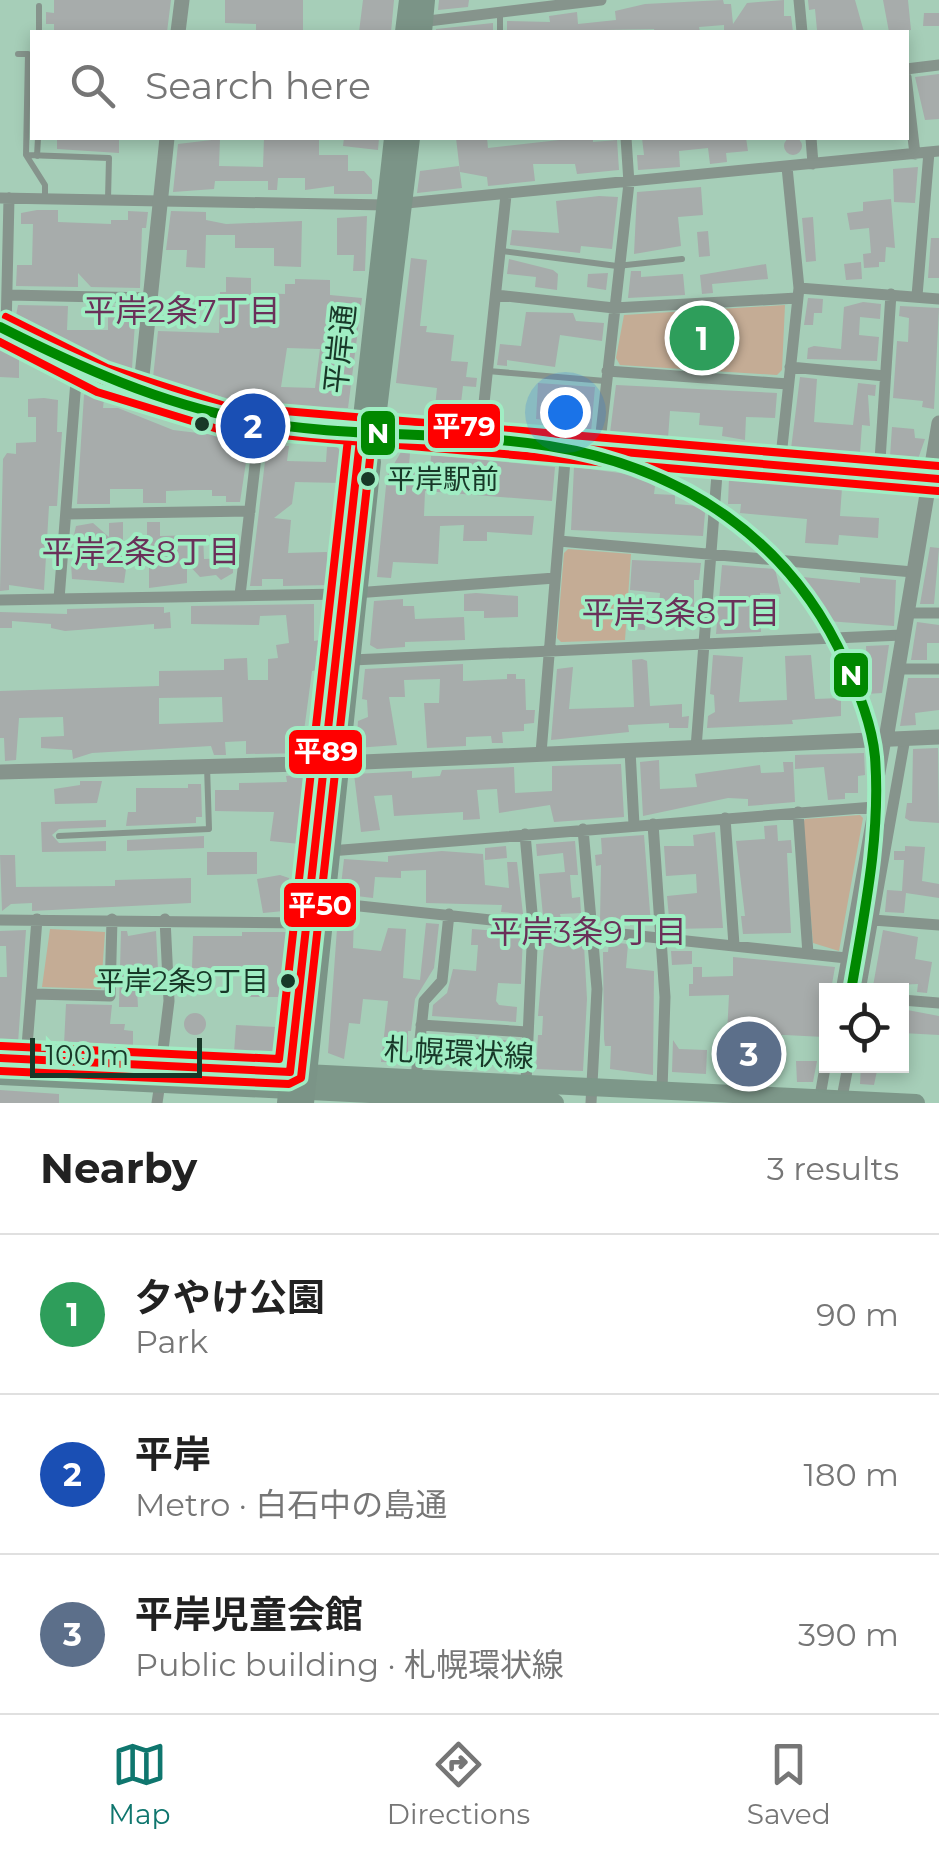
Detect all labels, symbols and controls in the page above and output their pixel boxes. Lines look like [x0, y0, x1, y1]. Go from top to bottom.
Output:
search box [30, 30, 909, 140]
icon: search [65, 58, 120, 113]
text: Search here [145, 62, 371, 109]
district label: 平岸2条7丁目 [83, 291, 281, 330]
pin: 1 [670, 300, 734, 376]
street label: 平岸通 [317, 302, 363, 396]
your location [540, 387, 591, 438]
pin: 2 [220, 388, 286, 464]
line badge: 平79 [426, 402, 502, 450]
line badge: N [359, 409, 397, 457]
text: 平79 [432, 409, 496, 443]
unlabelled marker [192, 414, 212, 434]
text: N [367, 416, 389, 450]
place label: 平岸駅前 [387, 462, 499, 496]
marker: 平岸駅前 [358, 469, 378, 489]
district label: 平岸2条8丁目 [42, 532, 240, 571]
district label: 平岸3条8丁目 [582, 593, 780, 632]
line badge: N [832, 651, 870, 699]
text: N [840, 658, 862, 692]
line badge: 平89 [287, 728, 364, 776]
text: 平89 [294, 734, 358, 768]
line badge: 平50 [282, 881, 358, 929]
text: 平50 [288, 888, 352, 922]
district label: 平岸3条9丁目 [489, 912, 687, 951]
place label: 平岸2条9丁目 [96, 964, 269, 998]
marker: 平岸2条9丁目 [278, 971, 298, 991]
map controls [819, 983, 909, 1073]
button: locate [819, 983, 909, 1073]
pin: 3 [716, 1016, 782, 1092]
street label: 札幌環状線 [383, 1031, 535, 1075]
scale bar [30, 1033, 202, 1078]
text: 100 m [45, 1038, 129, 1072]
text: Nearby [40, 1142, 197, 1194]
text: 3 results [767, 1149, 899, 1188]
text: 夕やけ公園 [135, 1274, 325, 1321]
text: 1 [66, 1295, 79, 1334]
text: 90 m [816, 1295, 899, 1334]
text: Park [135, 1322, 208, 1361]
text: 平岸 [135, 1431, 211, 1478]
text: 2 [63, 1455, 82, 1494]
text: 180 m [804, 1455, 899, 1494]
text: Metro · 白石中の島通 [135, 1485, 447, 1524]
text: 平岸児童会館 [135, 1591, 363, 1638]
text: 3 [63, 1615, 82, 1654]
text: 390 m [798, 1615, 899, 1654]
text: Public building · 札幌環状線 [135, 1645, 564, 1684]
tab: Map [108, 1737, 170, 1831]
tab: Directions [387, 1737, 530, 1831]
tab: Saved [747, 1737, 831, 1831]

